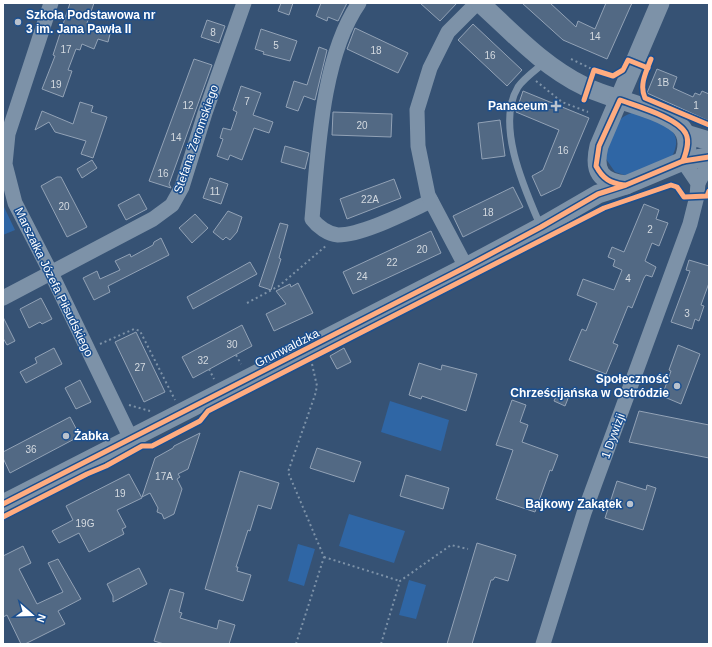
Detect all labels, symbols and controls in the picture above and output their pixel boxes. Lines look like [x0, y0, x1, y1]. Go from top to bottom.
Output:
place label: Szkoła Podstawowa nr 3 im. Jana Pawła II [26, 8, 156, 36]
marker: Szkoła Podstawowa nr 3 im. Jana Pawła II [13, 17, 23, 27]
house number: 8 [210, 27, 216, 38]
house number: 14 [589, 31, 601, 42]
house number: 5 [273, 40, 279, 51]
house number: 17 [60, 44, 72, 55]
house number: 18 [370, 45, 382, 56]
house number: 16 [484, 50, 496, 61]
house number: 1B [657, 77, 669, 88]
house number: 19 [50, 79, 62, 90]
street label: Stefana Żeromskiego [171, 82, 221, 195]
house number: 7 [244, 96, 250, 107]
place label: Panaceum [488, 99, 548, 113]
house number: 12 [182, 100, 194, 111]
house number: 1 [693, 100, 699, 111]
marker: Panaceum [551, 101, 561, 111]
house number: 20 [356, 120, 368, 131]
house number: 14 [170, 132, 182, 143]
house number: 16 [557, 145, 569, 156]
house number: 16 [157, 168, 169, 179]
house number: 11 [210, 186, 221, 197]
house number: 22A [361, 194, 379, 205]
house number: 20 [58, 201, 70, 212]
street label: Marszałka Józefa Piłsudskiego [12, 205, 96, 359]
house number: 18 [482, 207, 494, 218]
house number: 2 [647, 224, 653, 235]
house number: 20 [416, 244, 428, 255]
house number: 22 [386, 257, 398, 268]
house number: 24 [356, 271, 368, 282]
house number: 4 [625, 273, 631, 284]
house number: 3 [684, 308, 690, 319]
street label: Grunwaldzka [253, 326, 322, 370]
house number: 30 [226, 339, 238, 350]
house number: 32 [197, 355, 209, 366]
house number: 27 [134, 362, 146, 373]
place label: Społeczność Chrześcijańska w Ostródzie [510, 372, 669, 400]
marker: Społeczność Chrześcijańska w Ostródzie [672, 381, 682, 391]
street label: 1 Dywizji [598, 411, 628, 461]
place label: Żabka [74, 428, 109, 443]
marker: Żabka [61, 431, 71, 441]
house number: 36 [25, 444, 37, 455]
house number: 17A [155, 471, 173, 482]
house number: 19 [114, 488, 126, 499]
place label: Bajkowy Zakątek [525, 497, 622, 511]
marker: Bajkowy Zakątek [625, 499, 635, 509]
house number: 19G [76, 518, 95, 529]
north arrow [12, 595, 52, 635]
text: N [34, 613, 48, 624]

